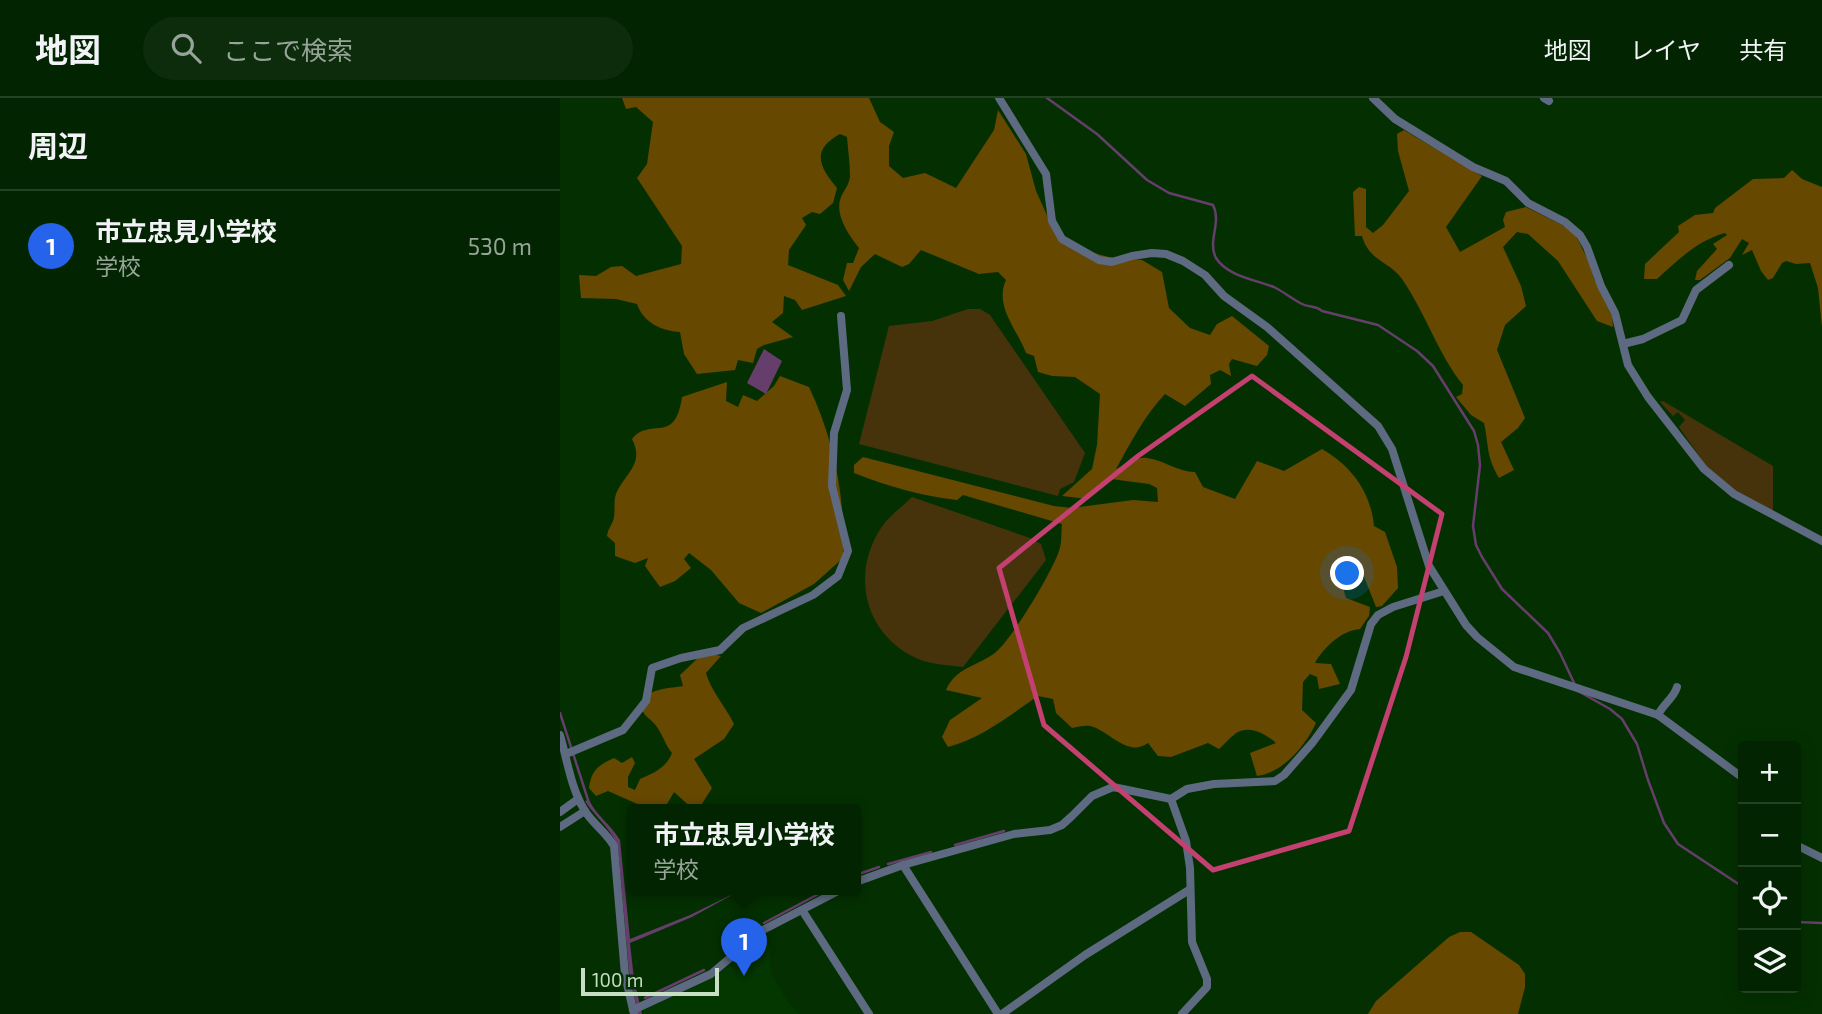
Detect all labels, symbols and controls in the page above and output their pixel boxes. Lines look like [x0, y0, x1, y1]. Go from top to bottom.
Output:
search box [143, 17, 633, 80]
text: 地図 [35, 29, 101, 69]
icon: search [167, 29, 205, 67]
text: ここで検索 [223, 34, 353, 65]
text: 地図 [1544, 35, 1592, 64]
text: レイヤ [1630, 35, 1701, 64]
text: 共有 [1739, 35, 1787, 64]
text: 周辺 [28, 127, 88, 163]
text: 市立忠見小学校 [95, 215, 277, 246]
text: 1 [46, 232, 56, 260]
text: 530 m [468, 232, 532, 260]
text: 学校 [95, 252, 141, 280]
your location [1330, 556, 1364, 590]
map controls [1738, 741, 1801, 993]
button: + [1738, 741, 1801, 804]
popup [627, 804, 861, 895]
button: − [1738, 804, 1801, 867]
text: 市立忠見小学校 [653, 818, 835, 849]
text: 学校 [653, 855, 699, 883]
button: locate [1738, 867, 1801, 930]
pin: 1 [721, 918, 767, 976]
button: layers [1738, 930, 1801, 993]
scale bar [581, 965, 719, 997]
text: 100 m [592, 968, 643, 991]

